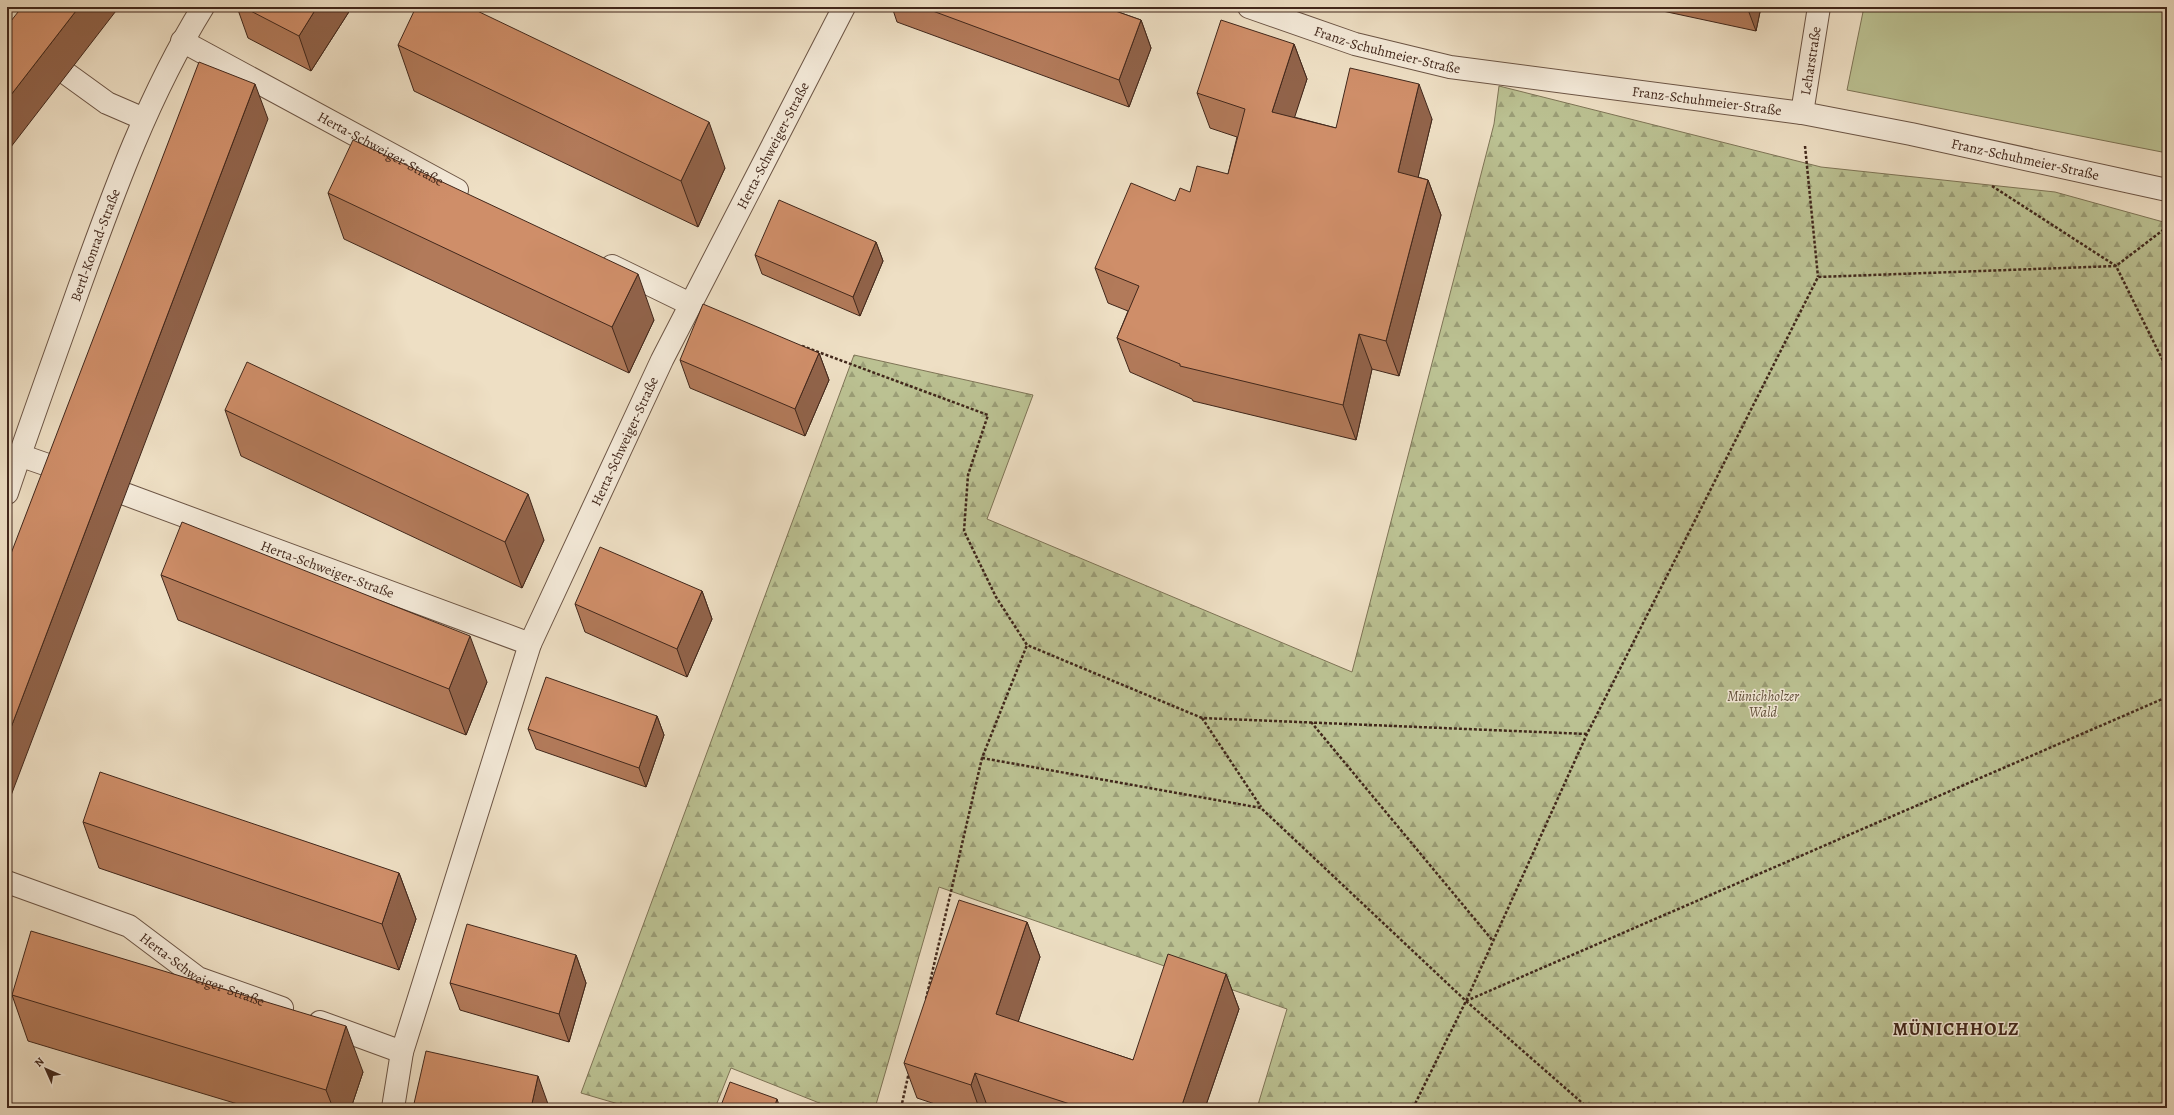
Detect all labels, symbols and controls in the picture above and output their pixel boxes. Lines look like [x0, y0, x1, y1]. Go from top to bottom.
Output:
street label: Franz-Schuhmeier-Straße [1311, 21, 1461, 78]
street label: Leharstraße [1796, 25, 1826, 97]
street label: Herta-Schweiger-Straße [732, 79, 814, 212]
street label: Franz-Schuhmeier-Straße [1631, 82, 1783, 120]
street label: Herta-Schweiger-Straße [314, 107, 447, 191]
street label: Franz-Schuhmeier-Straße [1950, 134, 2101, 185]
street label: Bertl-Konrad-Straße [66, 186, 125, 304]
street label: Herta-Schweiger-Straße [586, 374, 663, 509]
street label: Herta-Schweiger-Straße [258, 536, 397, 603]
park label: Münichholzer Wald [1727, 687, 1800, 722]
street label: Herta-Schweiger-Straße [136, 928, 267, 1011]
district label: MÜNICHHOLZ [1893, 1017, 2019, 1041]
north arrow [26, 1049, 66, 1089]
text: N [31, 1054, 47, 1070]

